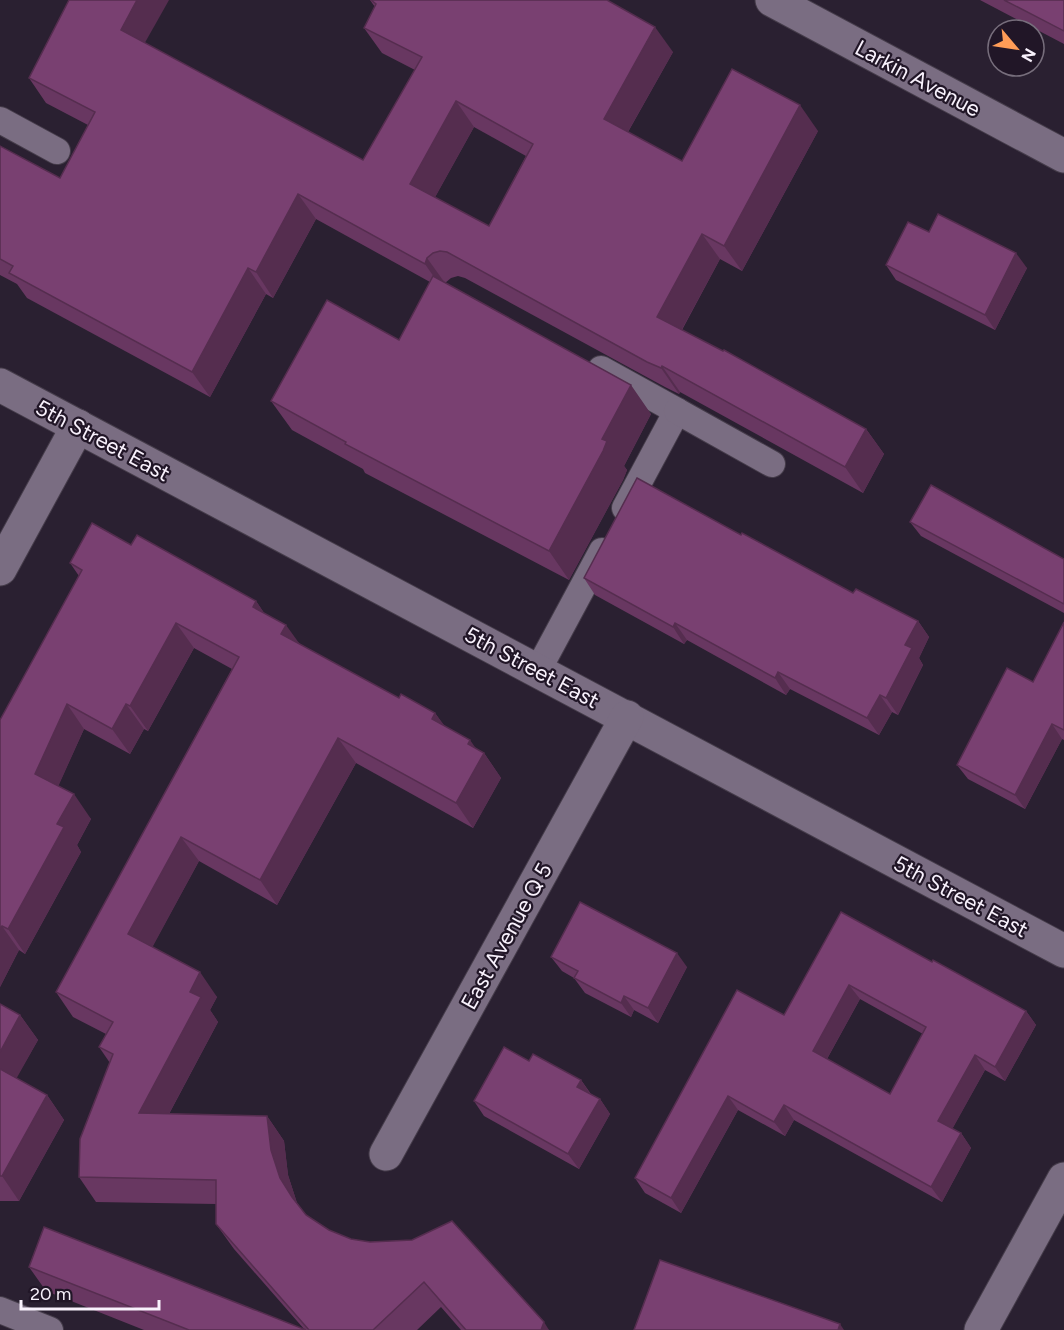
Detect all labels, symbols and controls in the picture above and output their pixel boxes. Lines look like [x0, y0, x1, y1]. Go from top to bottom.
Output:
north arrow [986, 18, 1046, 78]
street label: Larkin Avenue [851, 34, 985, 123]
text: N [1017, 45, 1040, 65]
street label: 5th Street East [31, 394, 175, 487]
street label: 5th Street East [460, 621, 604, 714]
street label: 5th Street East [889, 850, 1033, 943]
street label: East Avenue Q 5 [455, 858, 558, 1014]
scale bar [21, 1273, 159, 1311]
text: 20 m [30, 1283, 71, 1305]

